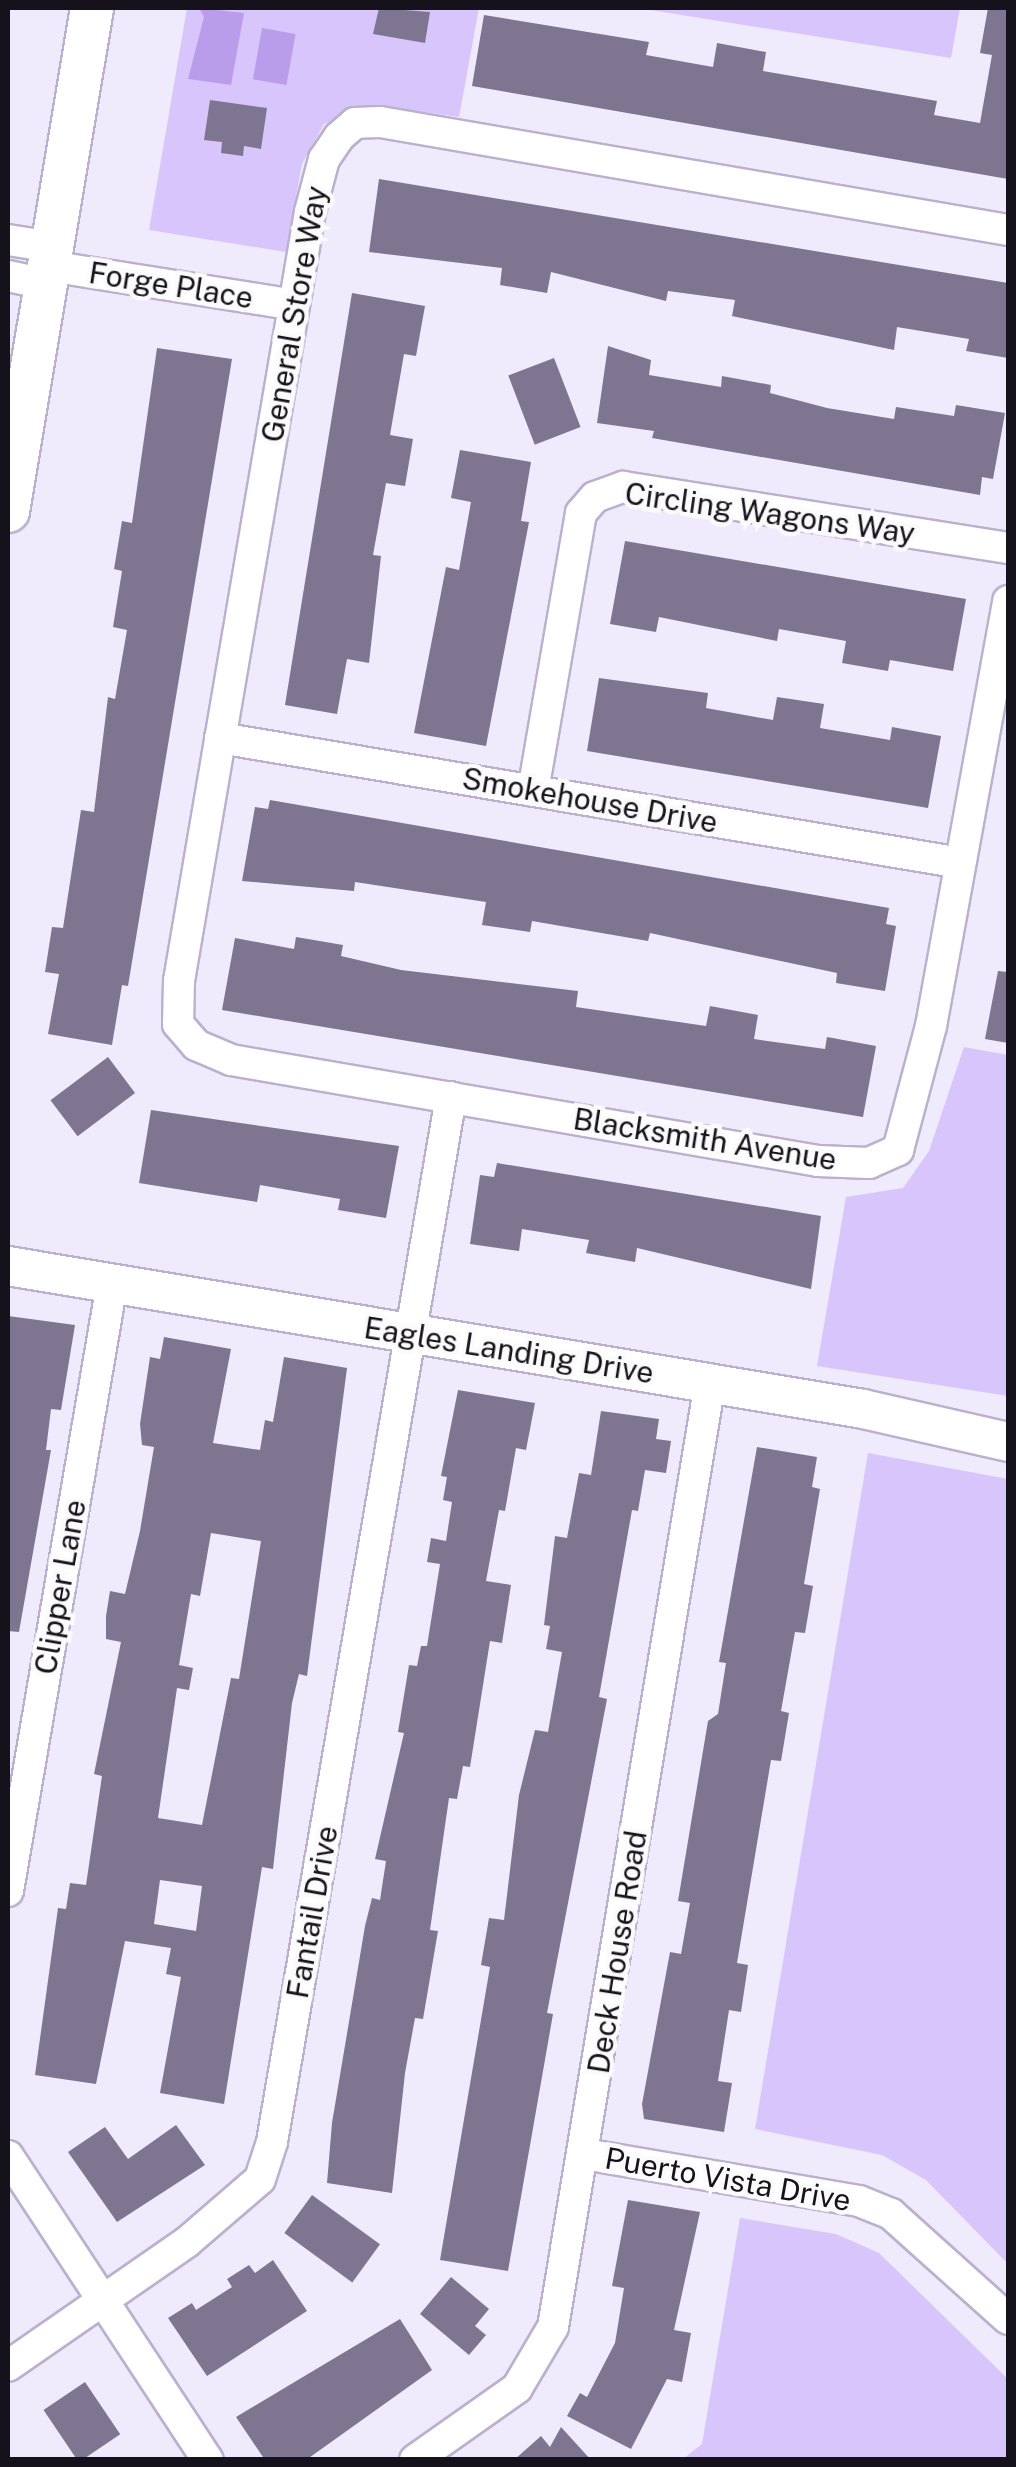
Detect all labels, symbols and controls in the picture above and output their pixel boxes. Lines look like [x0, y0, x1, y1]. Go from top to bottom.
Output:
street label: General Store Way [254, 183, 334, 445]
street label: Forge Place [86, 254, 256, 316]
street label: Circling Wagons Way [622, 475, 918, 551]
street label: Smokehouse Drive [459, 760, 721, 840]
street label: Blacksmith Avenue [571, 1100, 839, 1178]
street label: Eagles Landing Drive [362, 1309, 656, 1391]
street label: Clipper Lane [27, 1497, 93, 1677]
street label: Fantail Drive [279, 1823, 345, 2001]
street label: Deck House Road [580, 1828, 654, 2076]
street label: Puerto Vista Drive [602, 2140, 854, 2218]

